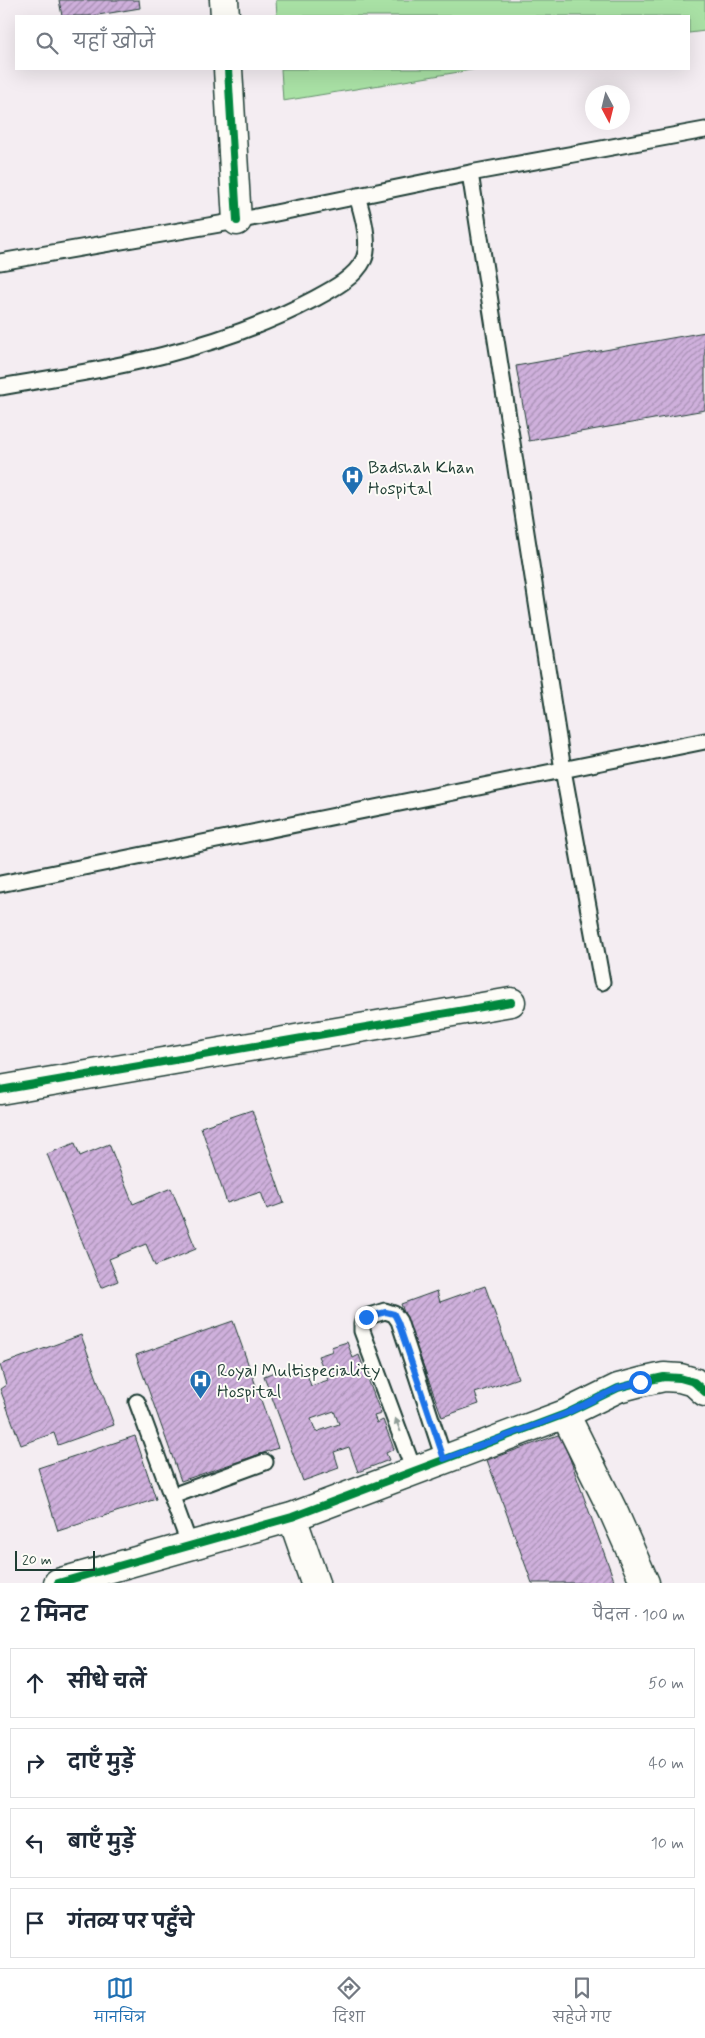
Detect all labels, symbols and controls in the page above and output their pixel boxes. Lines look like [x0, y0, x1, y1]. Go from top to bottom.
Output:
search box [15, 15, 690, 70]
icon: search [33, 29, 61, 57]
text: यहाँ खोजें [73, 30, 155, 55]
north arrow [585, 85, 630, 130]
place label: Badshah Khan Hospital [368, 456, 474, 501]
hospital icon: Badshah Khan Hospital [340, 465, 364, 496]
route end [355, 1306, 378, 1329]
place label: Royal Multispeciality Hospital [217, 1359, 380, 1404]
hospital icon: Royal Multispeciality Hospital [189, 1368, 213, 1399]
route start [629, 1371, 652, 1394]
one-way arrow [394, 1417, 402, 1432]
scale bar [15, 1548, 95, 1571]
text: 20 m [22, 1551, 52, 1569]
text: 2 मिनट [20, 1601, 87, 1629]
text: पैदल · 100 m [593, 1605, 685, 1626]
icon: ahead [21, 1669, 49, 1697]
text: सीधे चलें [68, 1670, 146, 1695]
text: 50 m [648, 1673, 684, 1694]
icon: right [21, 1749, 49, 1777]
text: दाएँ मुड़ें [68, 1750, 134, 1775]
text: 40 m [648, 1753, 684, 1774]
icon: left [21, 1829, 49, 1857]
text: बाएँ मुड़ें [68, 1830, 135, 1855]
text: 10 m [651, 1833, 684, 1854]
icon: arrive [21, 1909, 49, 1937]
text: गंतव्य पर पहुँचे [68, 1910, 194, 1935]
tab: मानचित्र [94, 1974, 145, 2033]
tab: दिशा [333, 1974, 365, 2033]
tab: सहेजे गए [553, 1974, 611, 2033]

